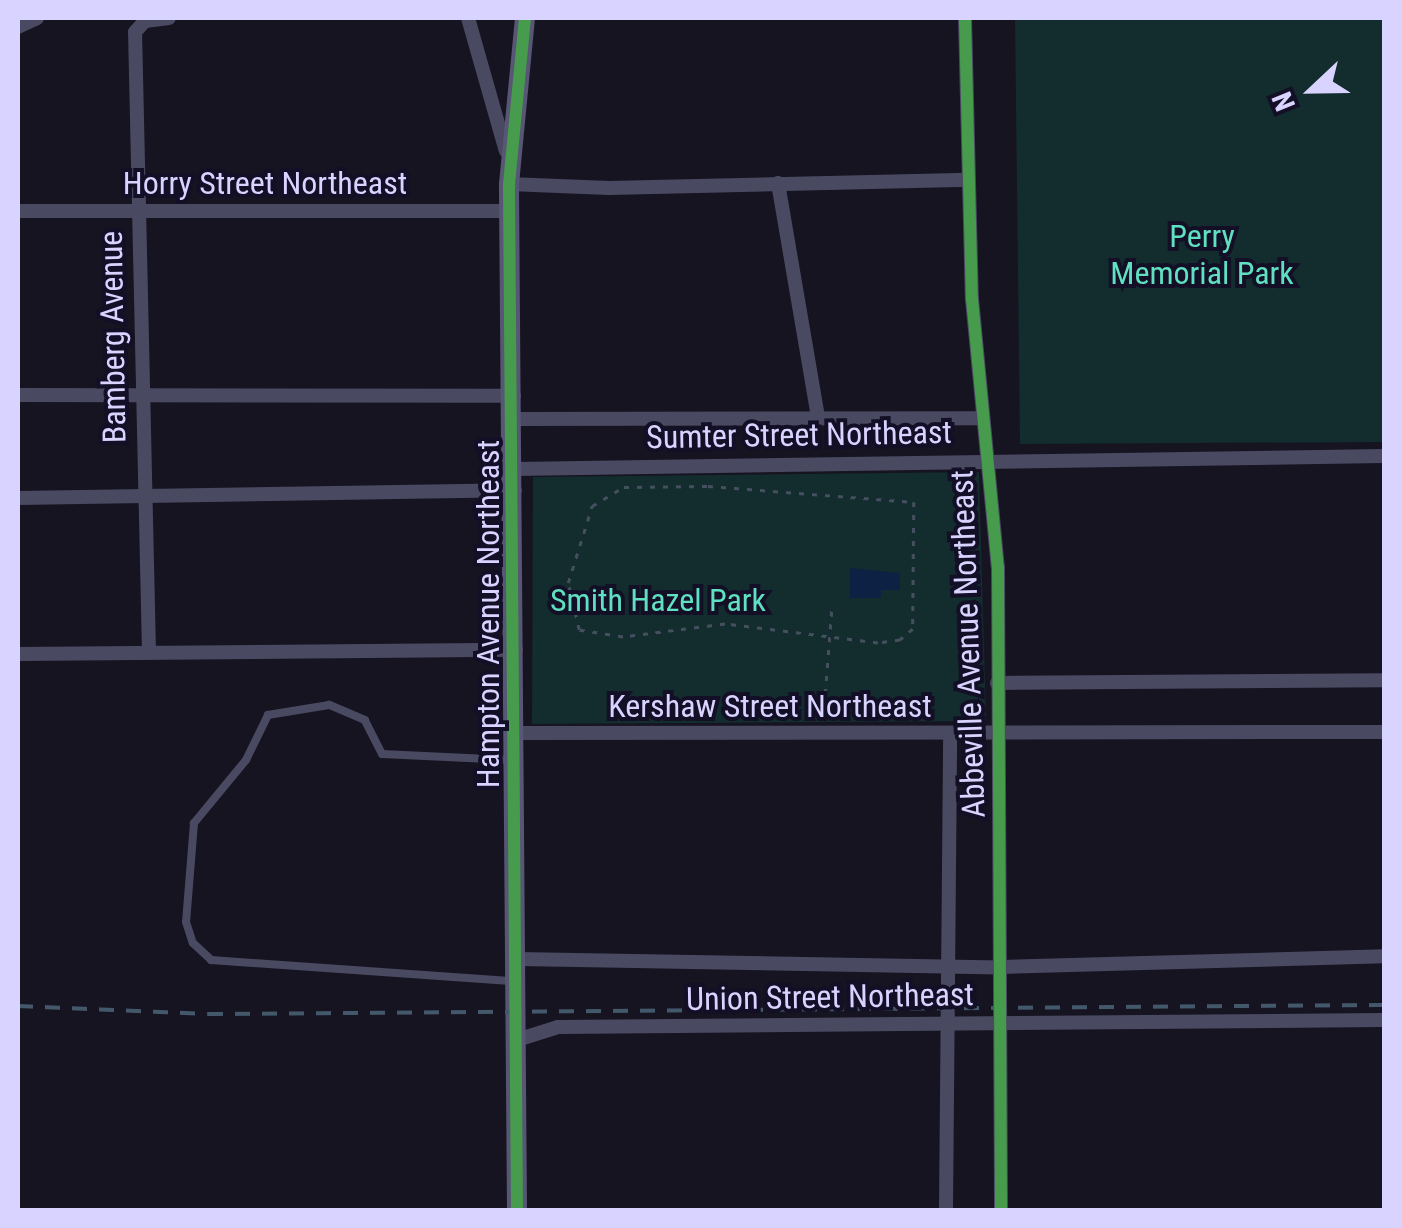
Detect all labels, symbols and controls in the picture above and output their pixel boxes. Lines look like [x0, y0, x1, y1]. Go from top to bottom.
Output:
north arrow [1262, 40, 1362, 140]
text: N [1265, 87, 1302, 116]
street label: Horry Street Northeast [123, 164, 407, 202]
park label: Perry Memorial Park [1110, 218, 1294, 293]
street label: Bamberg Avenue [92, 230, 134, 444]
street label: Sumter Street Northeast [646, 413, 952, 457]
street label: Hampton Avenue Northeast [469, 440, 507, 788]
street label: Abbeville Avenue Northeast [943, 469, 993, 819]
park label: Smith Hazel Park [550, 581, 766, 619]
street label: Kershaw Street Northeast [608, 687, 932, 725]
street label: Union Street Northeast [686, 975, 974, 1019]

